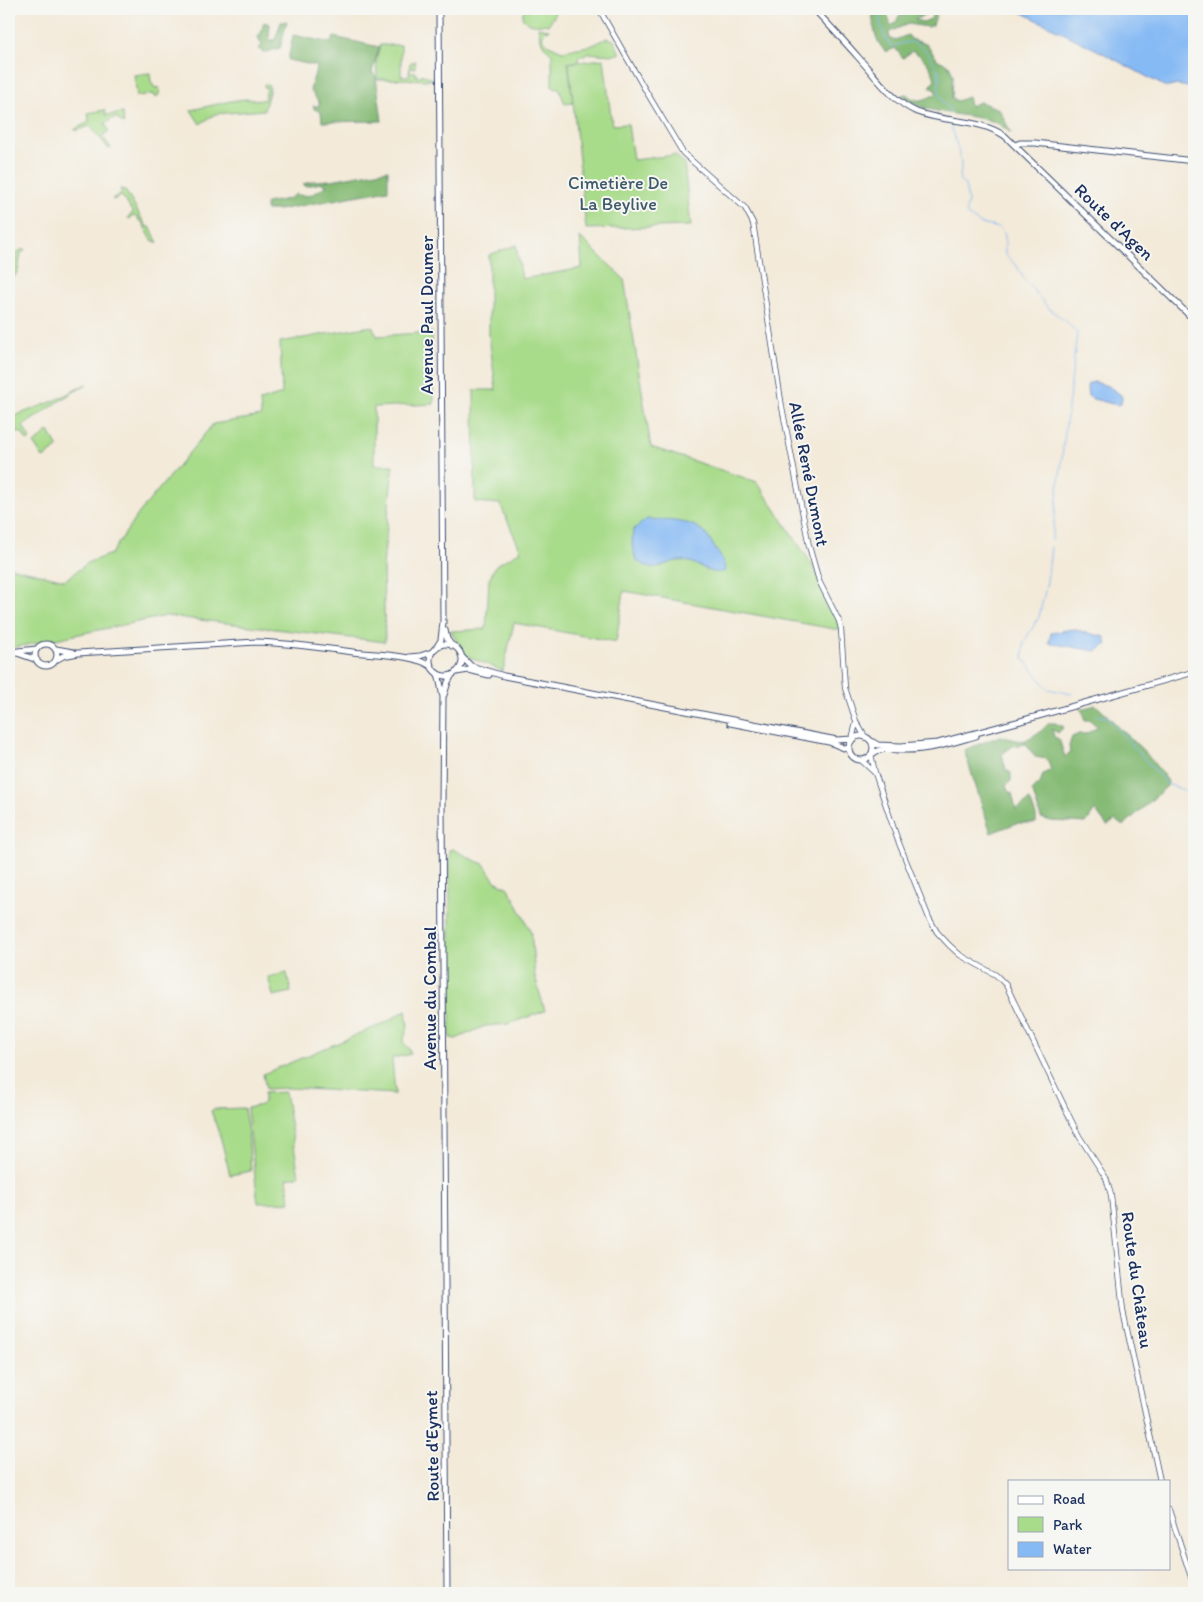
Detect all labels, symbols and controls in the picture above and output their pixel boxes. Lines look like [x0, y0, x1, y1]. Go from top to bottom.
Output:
park label: Cimetière De La Beylive [568, 172, 668, 215]
street label: Route d'Agen [1070, 179, 1158, 265]
street label: Avenue Paul Doumer [416, 235, 438, 395]
street label: Allée René Dumont [784, 400, 834, 549]
street label: Avenue du Combal [419, 926, 441, 1070]
street label: Route du Château [1117, 1210, 1158, 1350]
street label: Route d'Eymet [420, 1390, 444, 1502]
legend [1008, 1480, 1170, 1570]
text: Road [1053, 1490, 1086, 1508]
text: Park [1053, 1516, 1083, 1534]
text: Water [1053, 1540, 1092, 1558]

